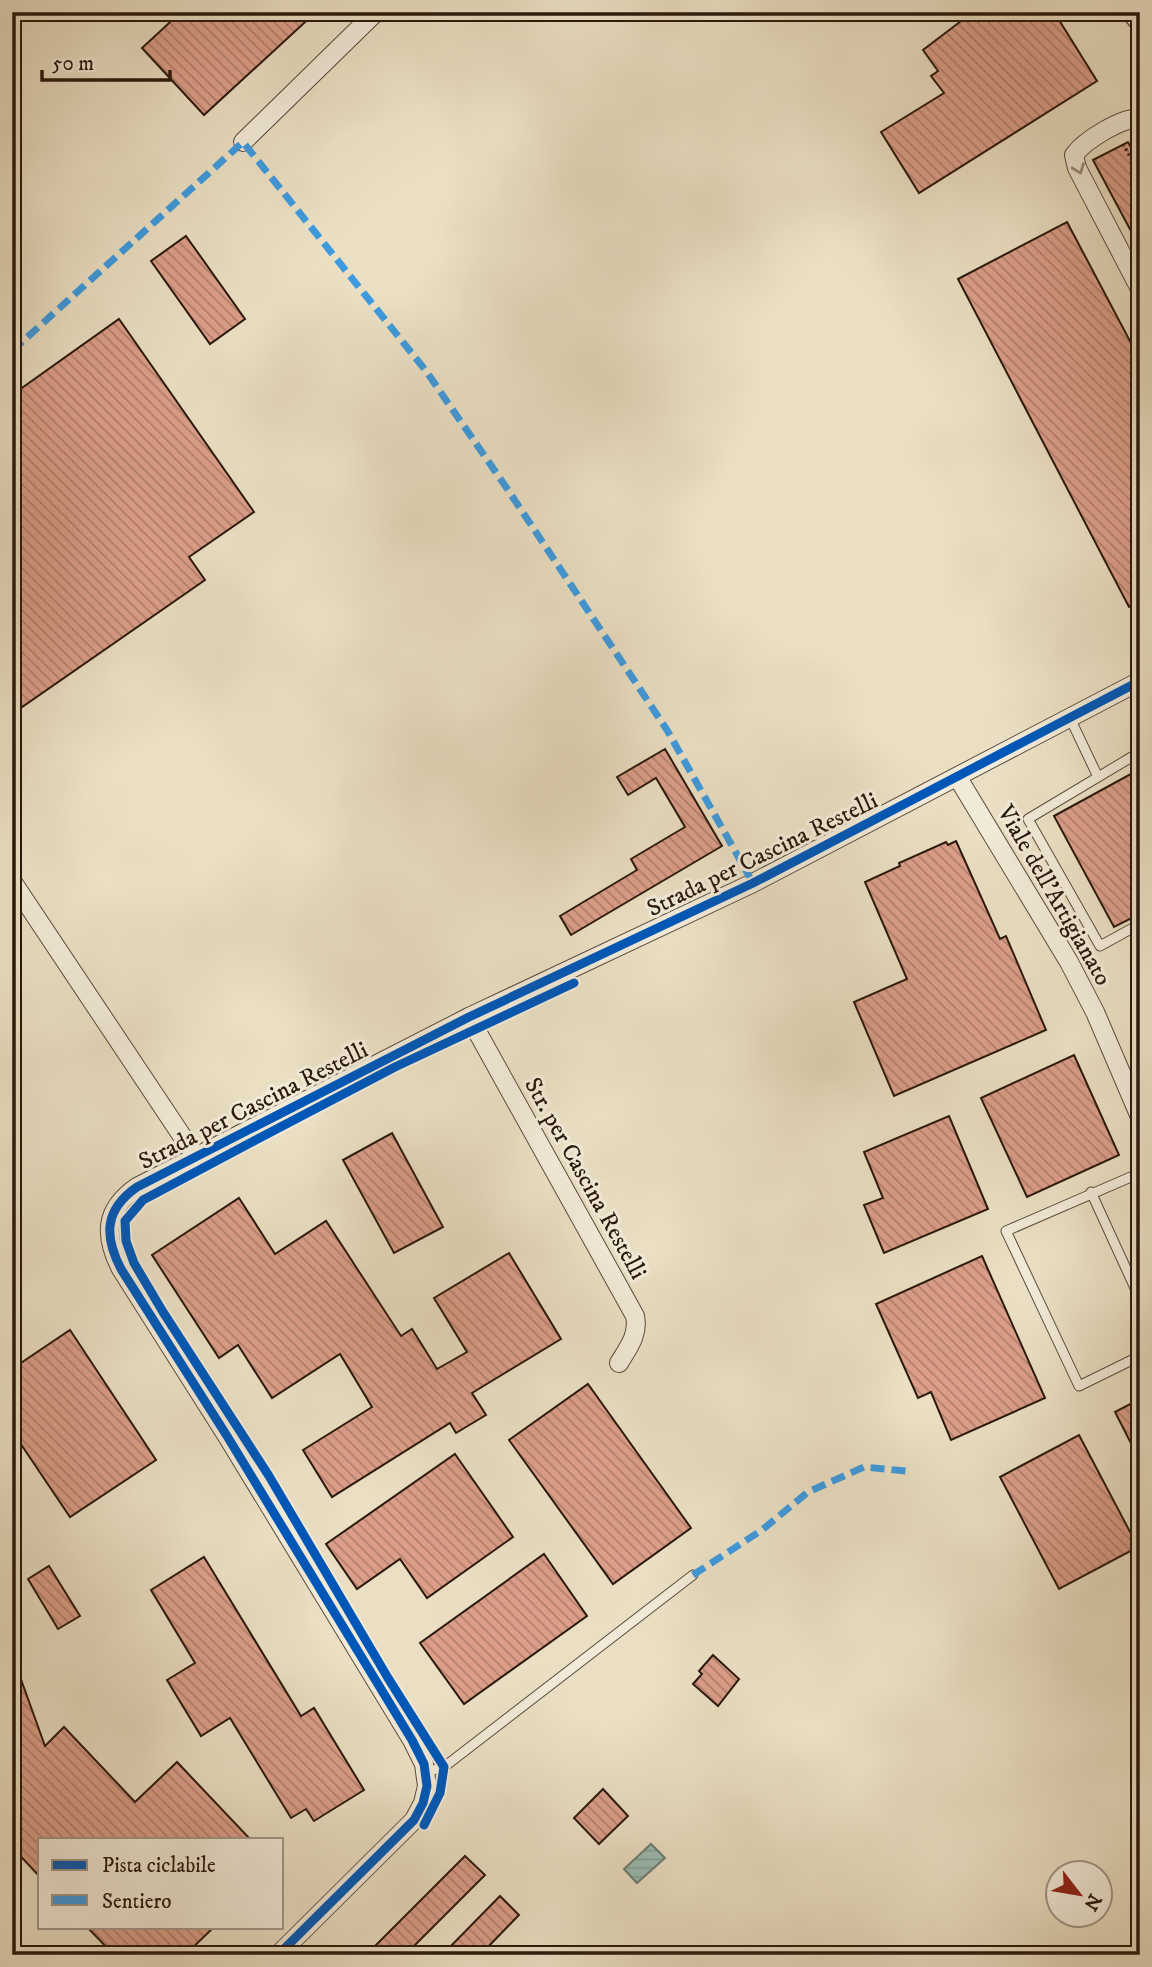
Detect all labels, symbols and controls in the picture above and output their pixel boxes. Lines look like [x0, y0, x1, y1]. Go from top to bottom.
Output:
scale bar [42, 38, 170, 82]
text: 50 m [52, 51, 94, 77]
one-way arrow [1070, 162, 1084, 174]
street label: Strada per Cascina Restelli [642, 786, 883, 924]
street label: Viale dell'Artigianato [990, 799, 1118, 991]
street label: Strada per Cascina Restelli [134, 1035, 373, 1177]
street label: Str. per Cascina Restelli [517, 1072, 653, 1285]
legend [38, 1838, 284, 1928]
text: Pista ciclabile [102, 1853, 216, 1879]
north arrow [1044, 1858, 1114, 1928]
text: Sentiero [102, 1889, 171, 1915]
text: N [1078, 1889, 1106, 1915]

